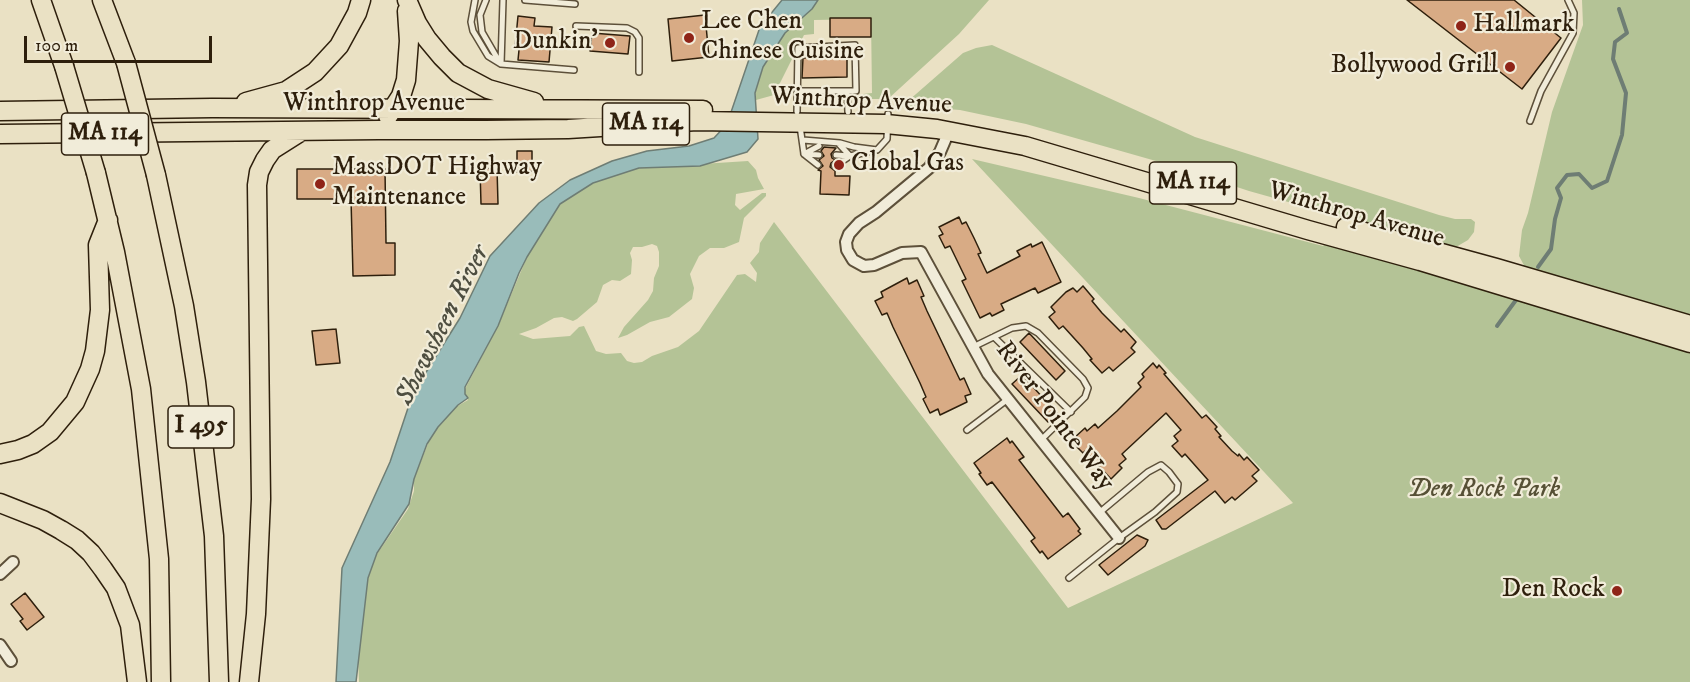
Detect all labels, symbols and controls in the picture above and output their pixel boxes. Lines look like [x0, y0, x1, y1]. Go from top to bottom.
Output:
place label: Lee Chen Chinese Cuisine [701, 7, 864, 68]
place label: Hallmark [1473, 10, 1575, 42]
marker: Hallmark [1454, 19, 1468, 33]
scale bar [27, 24, 214, 62]
place label: Dunkin' [513, 27, 598, 59]
marker: Lee Chen Chinese Cuisine [682, 31, 696, 45]
text: 100 m [35, 35, 78, 57]
marker: Dunkin' [603, 36, 617, 50]
place label: Bollywood Grill [1331, 51, 1498, 83]
marker: Bollywood Grill [1503, 60, 1517, 74]
street label: Winthrop Avenue [769, 82, 953, 122]
street label: Winthrop Avenue [283, 89, 465, 121]
road number: MA 114 [602, 103, 690, 145]
road number: MA 114 [62, 113, 148, 155]
place label: Global Gas [851, 149, 964, 181]
place label: MassDOT Highway Maintenance [332, 153, 542, 214]
marker: Global Gas [832, 158, 846, 172]
road number: MA 114 [1150, 162, 1236, 204]
street label: Winthrop Avenue [1264, 176, 1448, 256]
marker: MassDOT Highway Maintenance [313, 177, 327, 191]
water label: Shawsheen River [390, 241, 498, 411]
street label: River Pointe Way [988, 336, 1120, 498]
road number: I 495 [168, 406, 234, 448]
park label: Den Rock Park [1408, 475, 1560, 507]
place label: Den Rock [1502, 575, 1605, 607]
marker: Den Rock [1610, 584, 1624, 598]

